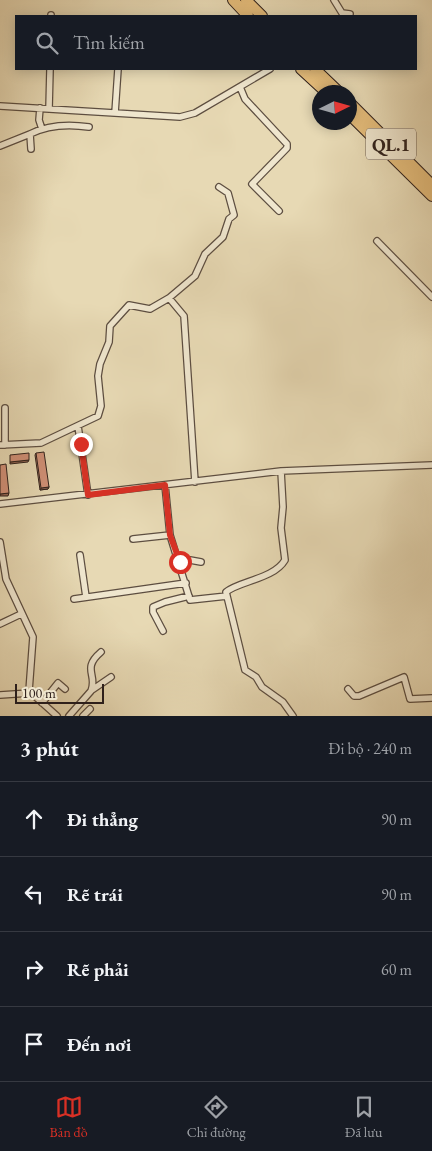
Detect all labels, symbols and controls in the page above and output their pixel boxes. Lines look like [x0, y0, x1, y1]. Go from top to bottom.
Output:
search box [15, 15, 417, 70]
icon: search [33, 29, 61, 57]
text: Tìm kiếm [73, 30, 145, 55]
north arrow [312, 85, 357, 130]
road number: QL.1 [366, 128, 416, 160]
route end [70, 433, 93, 456]
route start [169, 551, 192, 574]
scale bar [15, 681, 104, 704]
text: 100 m [22, 684, 56, 702]
text: 3 phút [20, 735, 79, 762]
text: Đi bộ · 240 m [328, 738, 412, 759]
icon: ahead [20, 805, 48, 833]
text: Đi thẳng [67, 807, 138, 832]
text: 90 m [381, 809, 412, 830]
icon: left [20, 880, 48, 908]
text: Rẽ trái [67, 882, 123, 907]
text: 90 m [381, 884, 412, 905]
icon: right [20, 955, 48, 983]
text: Rẽ phải [67, 957, 129, 982]
text: 60 m [381, 959, 412, 980]
icon: arrive [20, 1030, 48, 1058]
text: Đến nơi [67, 1032, 131, 1057]
tab: Bản đồ [50, 1093, 88, 1141]
tab: Chỉ đường [187, 1093, 246, 1141]
tab: Đã lưu [345, 1093, 382, 1141]

